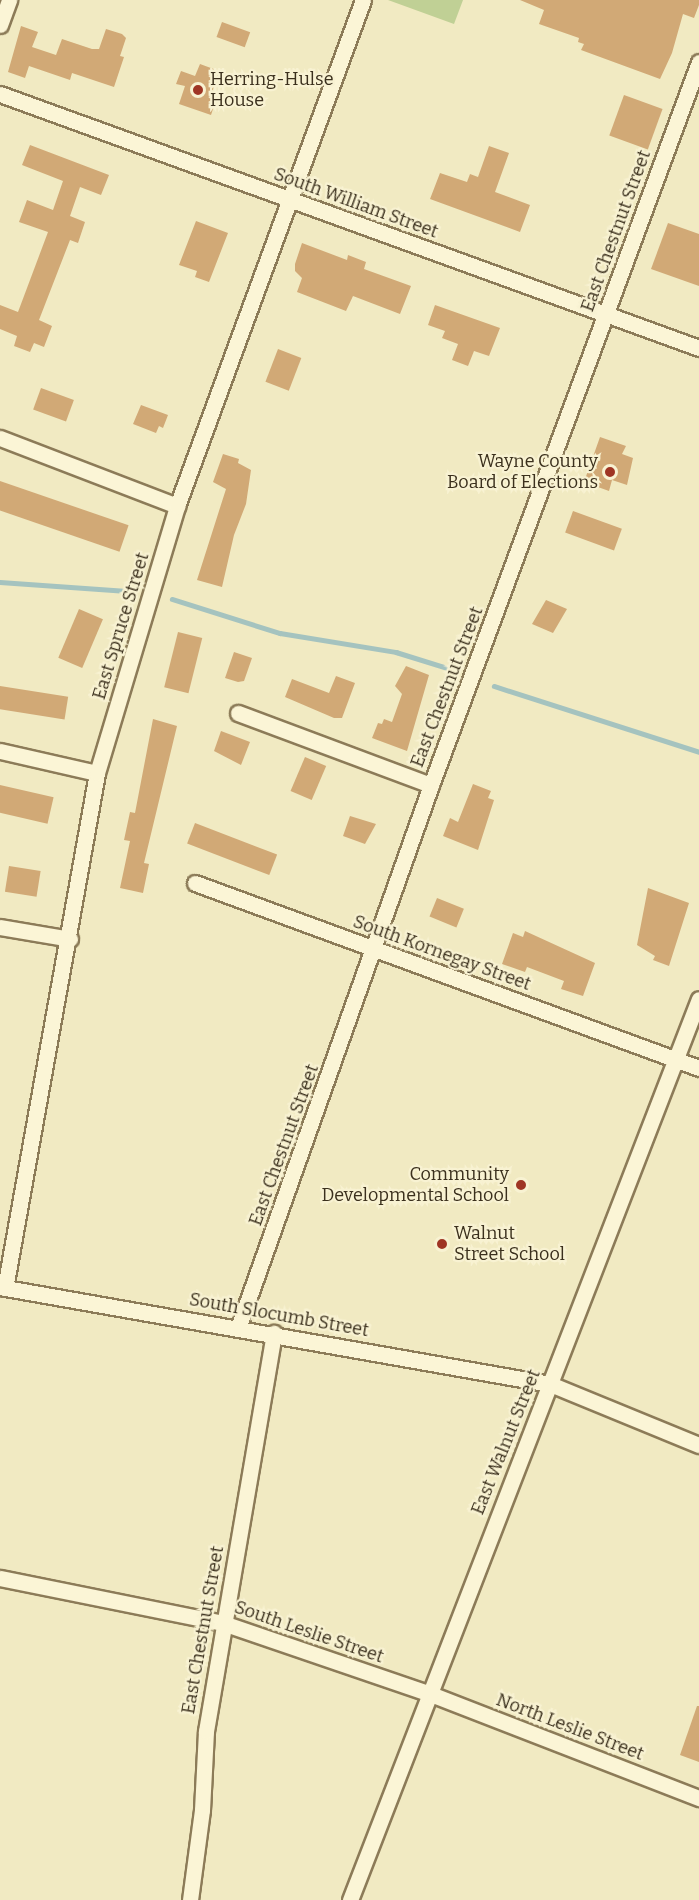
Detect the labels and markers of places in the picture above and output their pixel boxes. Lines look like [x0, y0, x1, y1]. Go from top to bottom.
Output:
place label: Herring-Hulse House [210, 69, 333, 112]
marker: Herring-Hulse House [191, 83, 205, 97]
place label: Wayne County Board of Elections [447, 451, 598, 494]
marker: Wayne County Board of Elections [603, 465, 617, 479]
place label: Community Developmental School [322, 1164, 509, 1206]
marker: Community Developmental School [514, 1178, 528, 1192]
place label: Walnut Street School [454, 1223, 565, 1266]
marker: Walnut Street School [435, 1237, 449, 1251]

